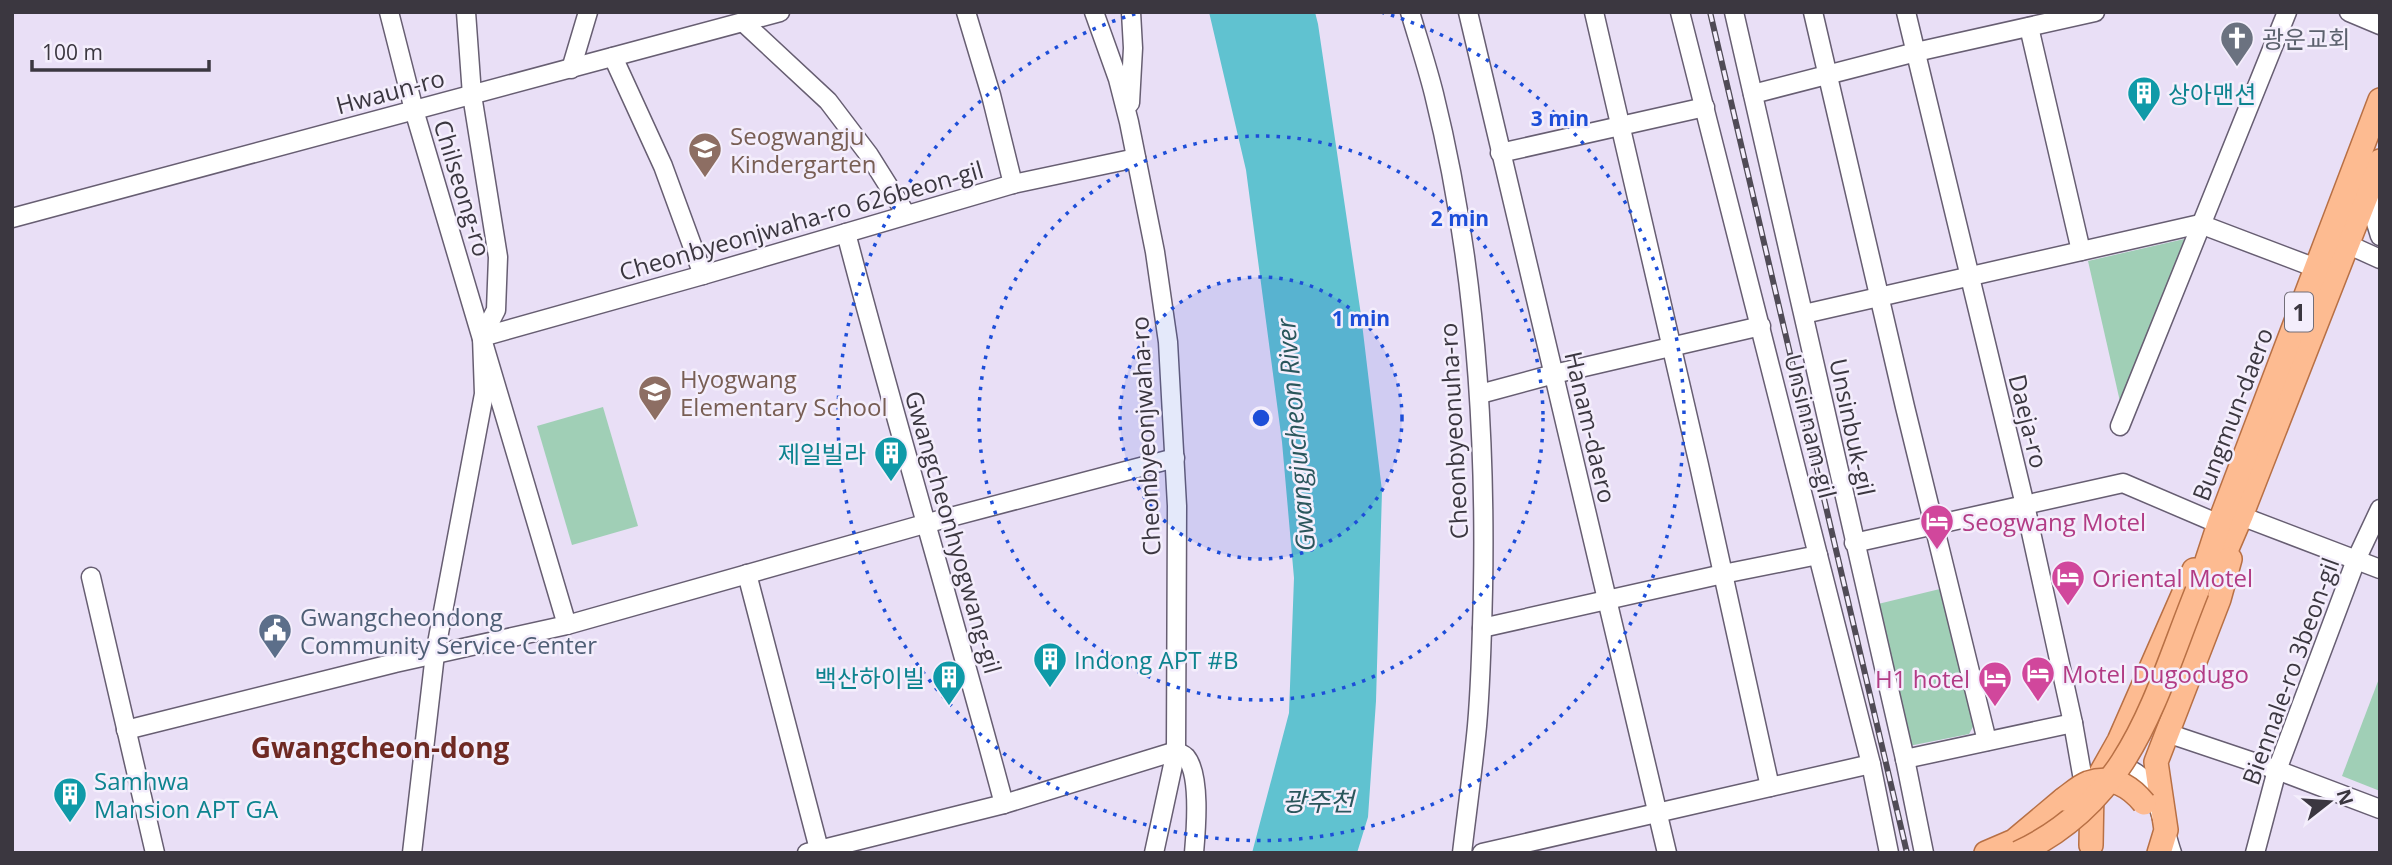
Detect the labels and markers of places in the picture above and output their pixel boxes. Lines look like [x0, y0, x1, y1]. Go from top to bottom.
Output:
church icon: 광운교회 [2218, 19, 2256, 68]
place label: 광운교회 [2262, 22, 2350, 55]
building icon: 상아맨션 [2125, 74, 2163, 123]
place label: 상아맨션 [2168, 77, 2256, 110]
place label: Seogwangju Kindergarten [730, 119, 876, 180]
school or university icon: Seogwangju Kindergarten [686, 130, 724, 179]
place label: Hyogwang Elementary School [680, 362, 888, 423]
school or university icon: Hyogwang Elementary School [636, 373, 674, 422]
centre of rings [1249, 406, 1273, 430]
building icon: 제일빌라 [872, 434, 910, 483]
place label: 제일빌라 [778, 437, 866, 470]
hotel icon: Seogwang Motel [1918, 502, 1956, 551]
place label: Seogwang Motel [1962, 505, 2146, 538]
hotel icon: Oriental Motel [2049, 558, 2087, 607]
place label: Oriental Motel [2092, 561, 2253, 594]
place label: Gwangcheondong Community Service Center [300, 600, 597, 661]
public building icon: Gwangcheondong Community Service Center [256, 611, 294, 660]
building icon: Indong APT #B [1031, 640, 1069, 689]
place label: Indong APT #B [1074, 643, 1239, 676]
hotel icon: Motel Dugodugo [2019, 654, 2057, 703]
place label: Motel Dugodugo [2062, 657, 2249, 690]
building icon: 백산하이빌 [930, 658, 968, 707]
hotel icon: H1 hotel [1976, 659, 2014, 708]
place label: 백산하이빌 [815, 661, 925, 694]
place label: H1 hotel [1875, 662, 1970, 695]
place label: Samhwa Mansion APT GA [94, 764, 279, 825]
building icon: Samhwa Mansion APT GA [51, 775, 89, 824]

